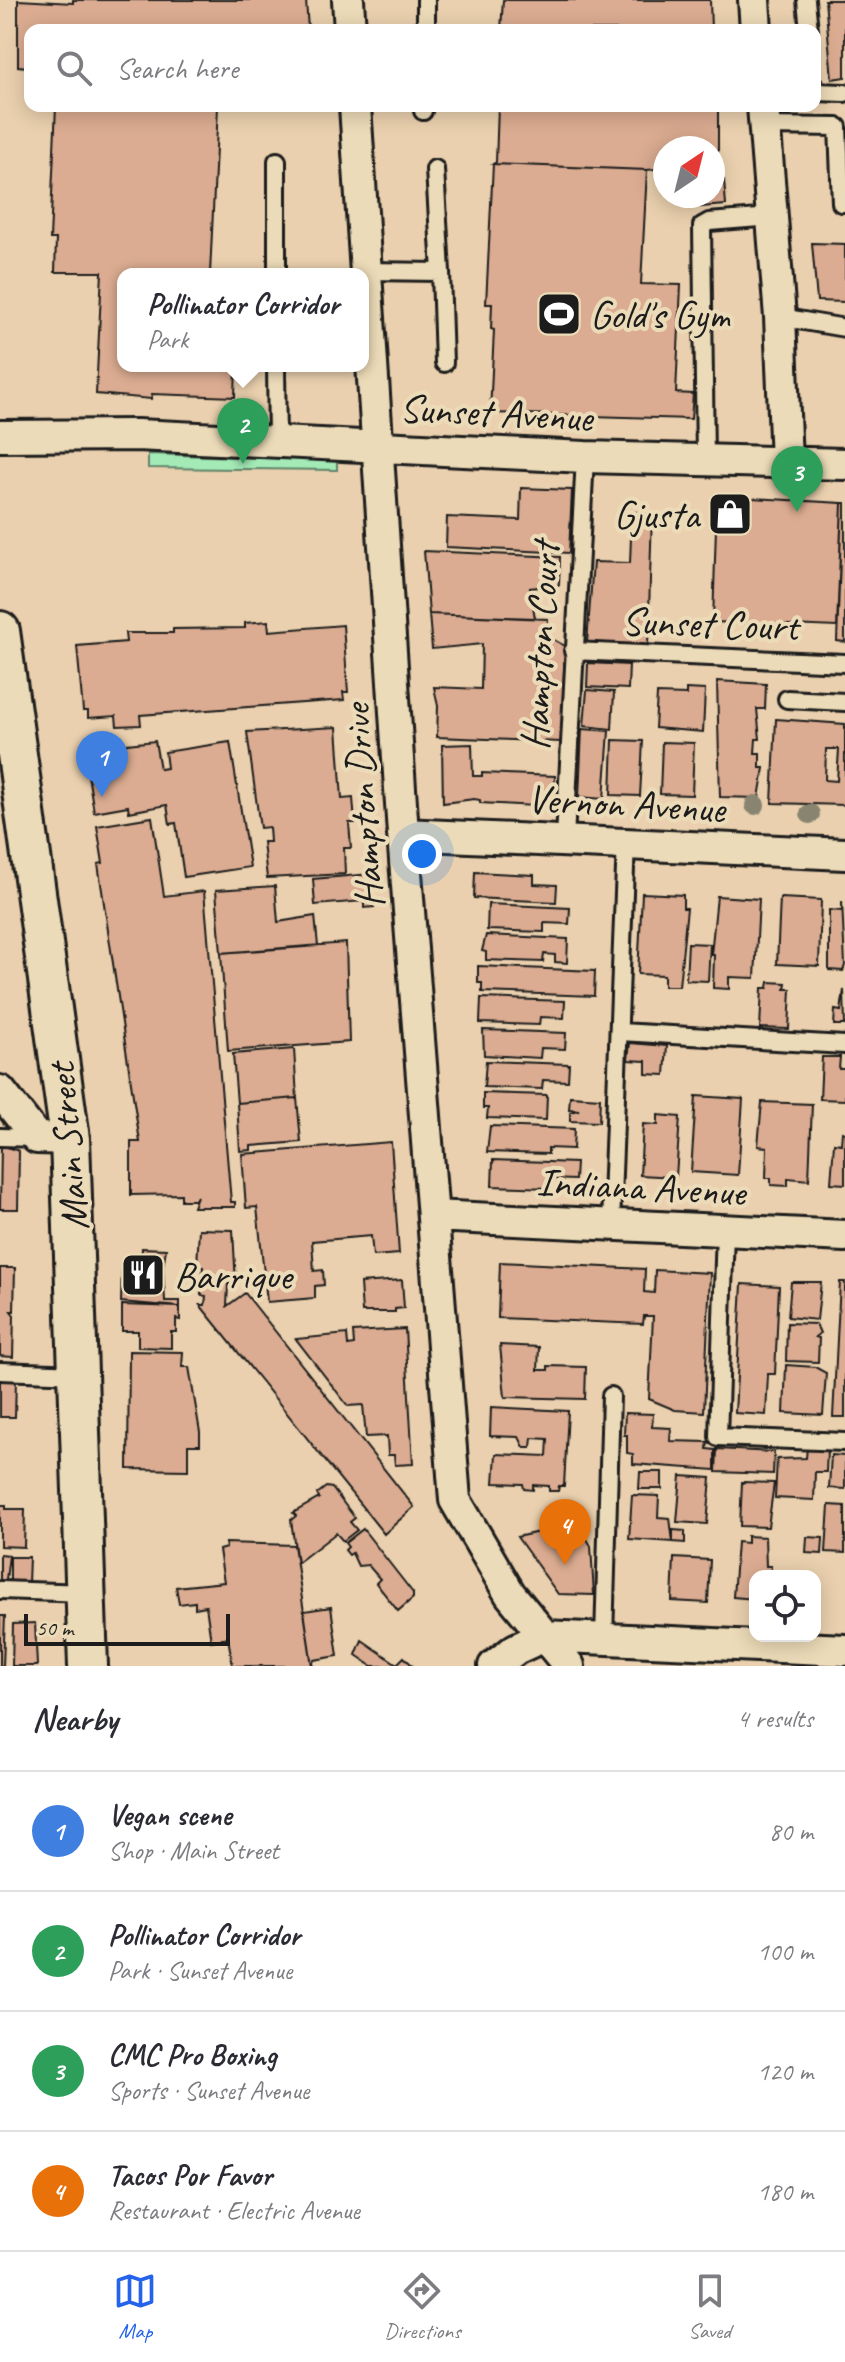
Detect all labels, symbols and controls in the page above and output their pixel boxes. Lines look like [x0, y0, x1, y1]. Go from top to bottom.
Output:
search box [24, 24, 821, 112]
icon: search [52, 46, 96, 90]
text: Search here [116, 49, 238, 87]
north arrow [653, 136, 725, 208]
popup [117, 268, 369, 372]
text: Pollinator Corridor [147, 285, 339, 323]
sports icon: Gold's Gym [535, 290, 583, 338]
place label: Gold's Gym [590, 290, 731, 340]
text: Park [147, 323, 188, 356]
street label: Sunset Avenue [398, 383, 597, 443]
pin: 2 [217, 398, 269, 464]
pin: 3 [771, 446, 823, 512]
place label: Gjusta [614, 490, 702, 540]
shop icon: Gjusta [706, 490, 754, 538]
street label: Hampton Court [510, 535, 571, 751]
street label: Sunset Court [621, 596, 803, 652]
street label: Hampton Drive [331, 700, 395, 909]
pin: 1 [76, 731, 128, 797]
street label: Vernon Avenue [526, 774, 729, 834]
your location [402, 834, 442, 874]
street label: Main Street [35, 1057, 100, 1233]
street label: Indiana Avenue [535, 1157, 750, 1218]
restaurant icon: Barrique [119, 1251, 167, 1299]
place label: Barrique [174, 1251, 294, 1301]
pin: 4 [539, 1499, 591, 1565]
map controls [749, 1570, 821, 1642]
button: locate [749, 1570, 821, 1642]
scale bar [24, 1610, 230, 1646]
text: 50 m [36, 1614, 73, 1642]
text: Nearby [32, 1697, 118, 1740]
text: 4 results [737, 1702, 813, 1735]
text: Vegan scene [108, 1796, 231, 1834]
text: 1 [52, 1815, 64, 1848]
text: 80 m [769, 1815, 813, 1848]
text: Shop · Main Street [108, 1834, 279, 1867]
text: Pollinator Corridor [108, 1916, 300, 1954]
text: 2 [52, 1935, 64, 1968]
text: 100 m [757, 1935, 813, 1968]
text: Park · Sunset Avenue [108, 1954, 292, 1987]
text: CMC Pro Boxing [108, 2036, 276, 2074]
text: 3 [52, 2055, 64, 2088]
text: 120 m [757, 2055, 813, 2088]
text: Sports · Sunset Avenue [108, 2074, 309, 2107]
text: Tacos Por Favor [108, 2156, 272, 2194]
text: 4 [52, 2175, 64, 2208]
text: 180 m [757, 2175, 813, 2208]
text: Restaurant · Electric Avenue [108, 2194, 360, 2227]
tab: Map [113, 2269, 157, 2345]
tab: Directions [384, 2269, 461, 2345]
tab: Saved [688, 2269, 732, 2345]

